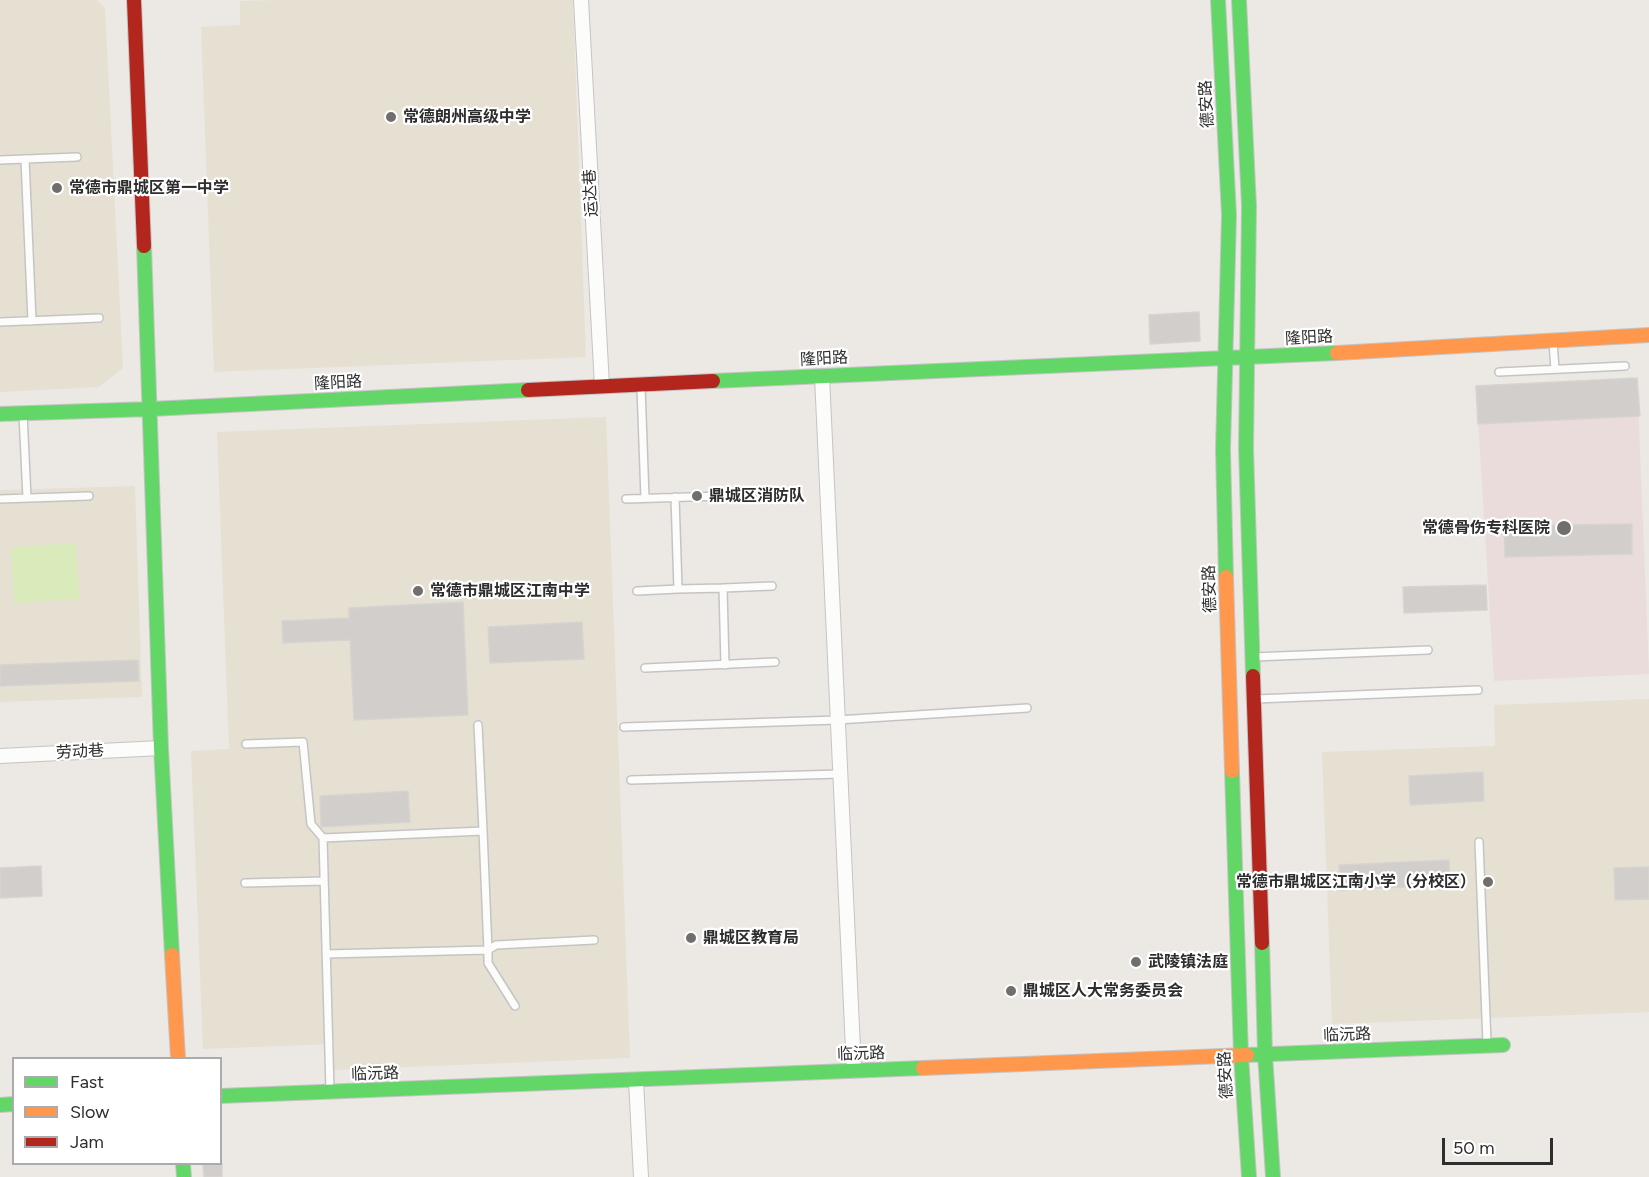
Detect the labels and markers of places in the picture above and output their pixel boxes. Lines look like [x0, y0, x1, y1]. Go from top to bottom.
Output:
place label: 常德朗州高级中学 [403, 107, 531, 127]
marker: 常德朗州高级中学 [384, 110, 398, 124]
place label: 常德市鼎城区第一中学 [69, 178, 229, 198]
marker: 常德市鼎城区第一中学 [50, 181, 64, 195]
place label: 鼎城区消防队 [709, 486, 805, 506]
marker: 鼎城区消防队 [690, 489, 704, 503]
place label: 常德骨伤专科医院 [1422, 518, 1550, 538]
marker: 常德骨伤专科医院 [1555, 519, 1573, 537]
place label: 常德市鼎城区江南中学 [430, 581, 590, 601]
marker: 常德市鼎城区江南中学 [411, 584, 425, 598]
place label: 常德市鼎城区江南小学（分校区） [1236, 872, 1476, 892]
marker: 常德市鼎城区江南小学（分校区） [1481, 875, 1495, 889]
place label: 鼎城区教育局 [703, 928, 799, 948]
marker: 鼎城区教育局 [684, 931, 698, 945]
place label: 武陵镇法庭 [1148, 952, 1228, 972]
marker: 武陵镇法庭 [1129, 955, 1143, 969]
place label: 鼎城区人大常务委员会 [1023, 981, 1183, 1001]
marker: 鼎城区人大常务委员会 [1004, 984, 1018, 998]

